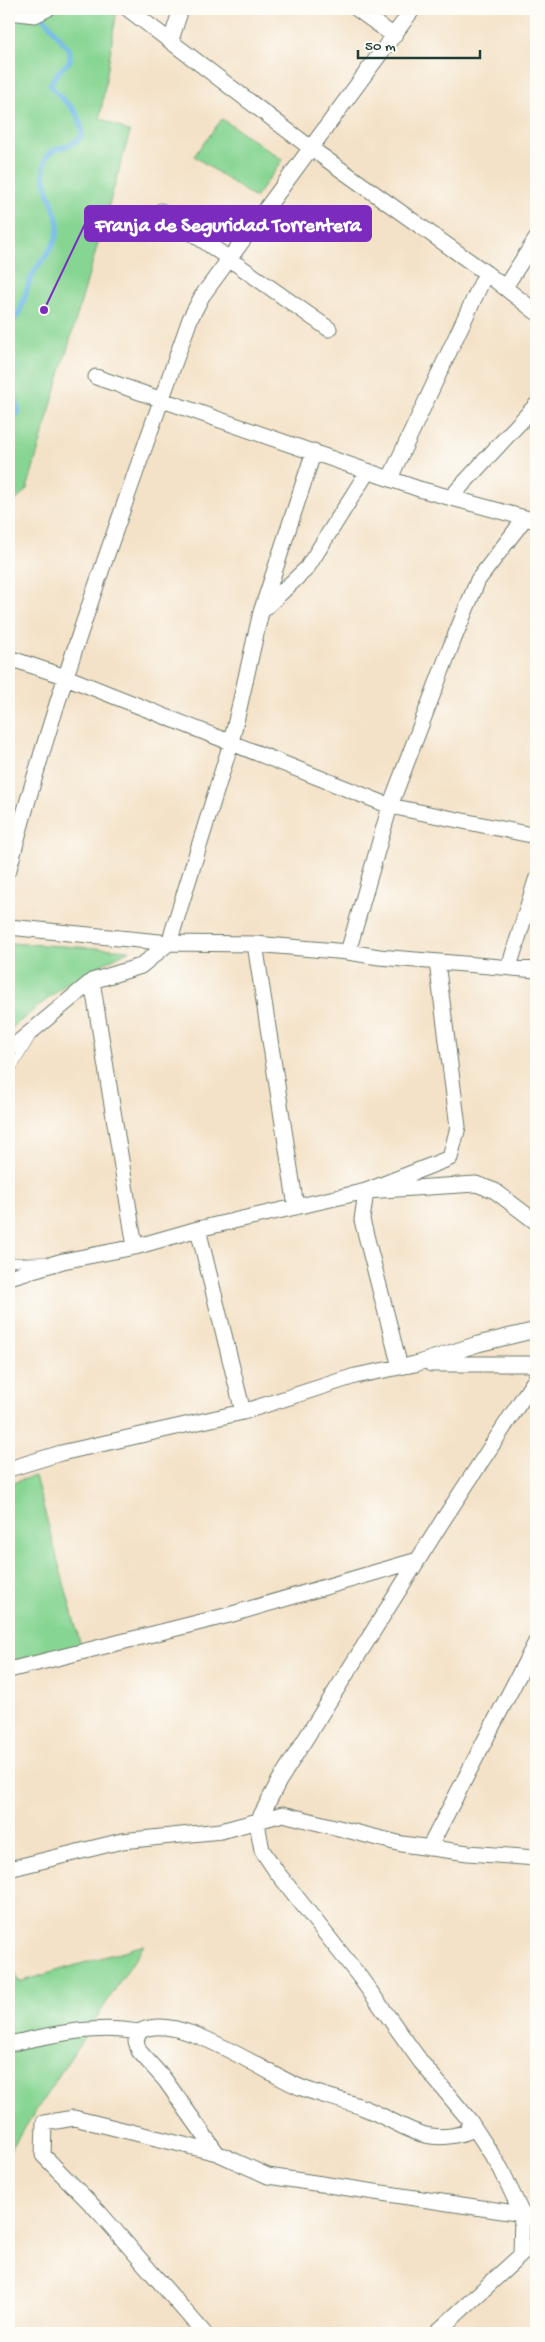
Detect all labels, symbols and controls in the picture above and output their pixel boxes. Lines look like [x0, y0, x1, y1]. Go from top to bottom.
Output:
scale bar [358, 28, 480, 60]
text: 50 m [365, 38, 396, 56]
callout: Franja de Seguridad Torrentera [85, 206, 371, 241]
text: Franja de Seguridad Torrentera [94, 216, 362, 239]

